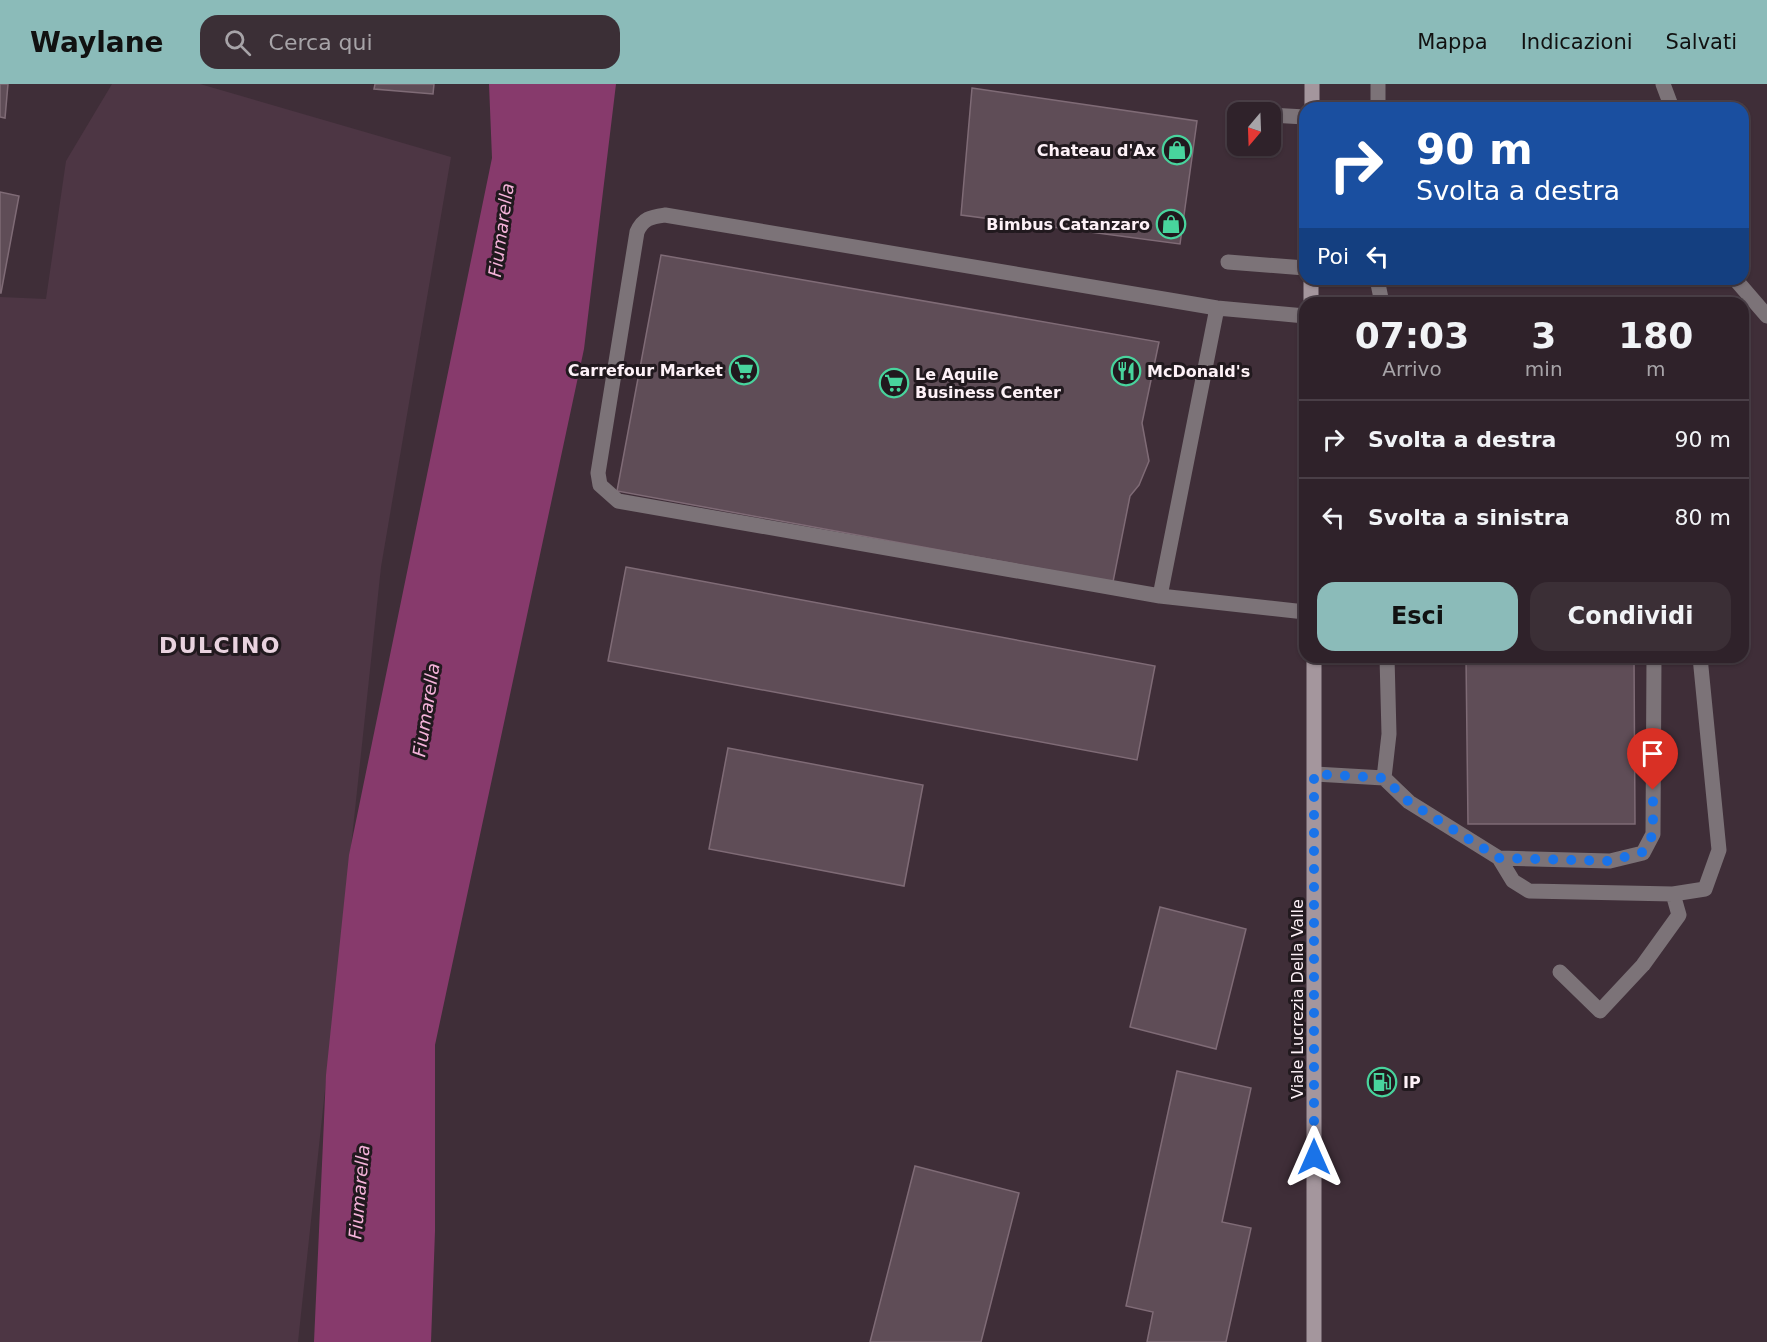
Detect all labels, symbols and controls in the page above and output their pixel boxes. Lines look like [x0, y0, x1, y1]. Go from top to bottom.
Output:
search box [200, 15, 620, 69]
text: Waylane [30, 26, 164, 59]
icon: search [221, 26, 254, 59]
text: Cerca qui [269, 30, 373, 55]
text: Mappa [1417, 30, 1488, 54]
text: Indicazioni [1521, 30, 1633, 54]
text: Salvati [1666, 30, 1737, 54]
north arrow [1227, 102, 1281, 156]
map controls [1227, 102, 1281, 156]
text: 90 m [1416, 125, 1533, 174]
icon: right [1317, 126, 1395, 204]
shop icon: Chateau d'Ax [1161, 134, 1193, 166]
place label: Chateau d'Ax [1037, 141, 1157, 160]
text: Svolta a destra [1416, 175, 1620, 206]
water label: Fiumarella [484, 182, 518, 278]
shop icon: Bimbus Catanzaro [1155, 208, 1187, 240]
place label: Bimbus Catanzaro [986, 215, 1150, 234]
icon: left [1361, 240, 1394, 273]
text: Poi [1317, 244, 1349, 269]
text: 07:03 [1355, 315, 1469, 356]
text: 3 [1531, 315, 1556, 356]
text: 180 [1618, 315, 1693, 356]
supermarket icon: Carrefour Market [728, 354, 760, 386]
restaurant icon: McDonald's [1110, 355, 1142, 387]
text: Arrivo [1382, 357, 1442, 381]
text: min [1525, 357, 1563, 381]
text: m [1646, 357, 1666, 381]
place label: Carrefour Market [568, 361, 723, 380]
place label: McDonald's [1147, 362, 1250, 381]
place label: Le Aquile Business Center [915, 365, 1061, 402]
supermarket icon: Le Aquile Business Center [878, 367, 910, 399]
icon: right [1317, 423, 1350, 456]
text: Svolta a destra [1368, 427, 1556, 452]
text: 90 m [1675, 427, 1731, 452]
icon: left [1317, 501, 1350, 534]
text: Svolta a sinistra [1368, 505, 1570, 530]
text: 80 m [1675, 505, 1731, 530]
button: Esci [1317, 582, 1518, 651]
button: Condividi [1530, 582, 1731, 651]
district label: DULCINO [159, 633, 281, 658]
water label: Fiumarella [408, 662, 444, 758]
pin [1627, 728, 1678, 790]
icon: arrive [1636, 737, 1669, 770]
street label: Viale Lucrezia Della Valle [1288, 899, 1307, 1099]
fuel station icon: IP [1366, 1066, 1398, 1098]
place label: IP [1403, 1073, 1421, 1092]
position arrow [1282, 1125, 1346, 1189]
water label: Fiumarella [344, 1144, 374, 1240]

